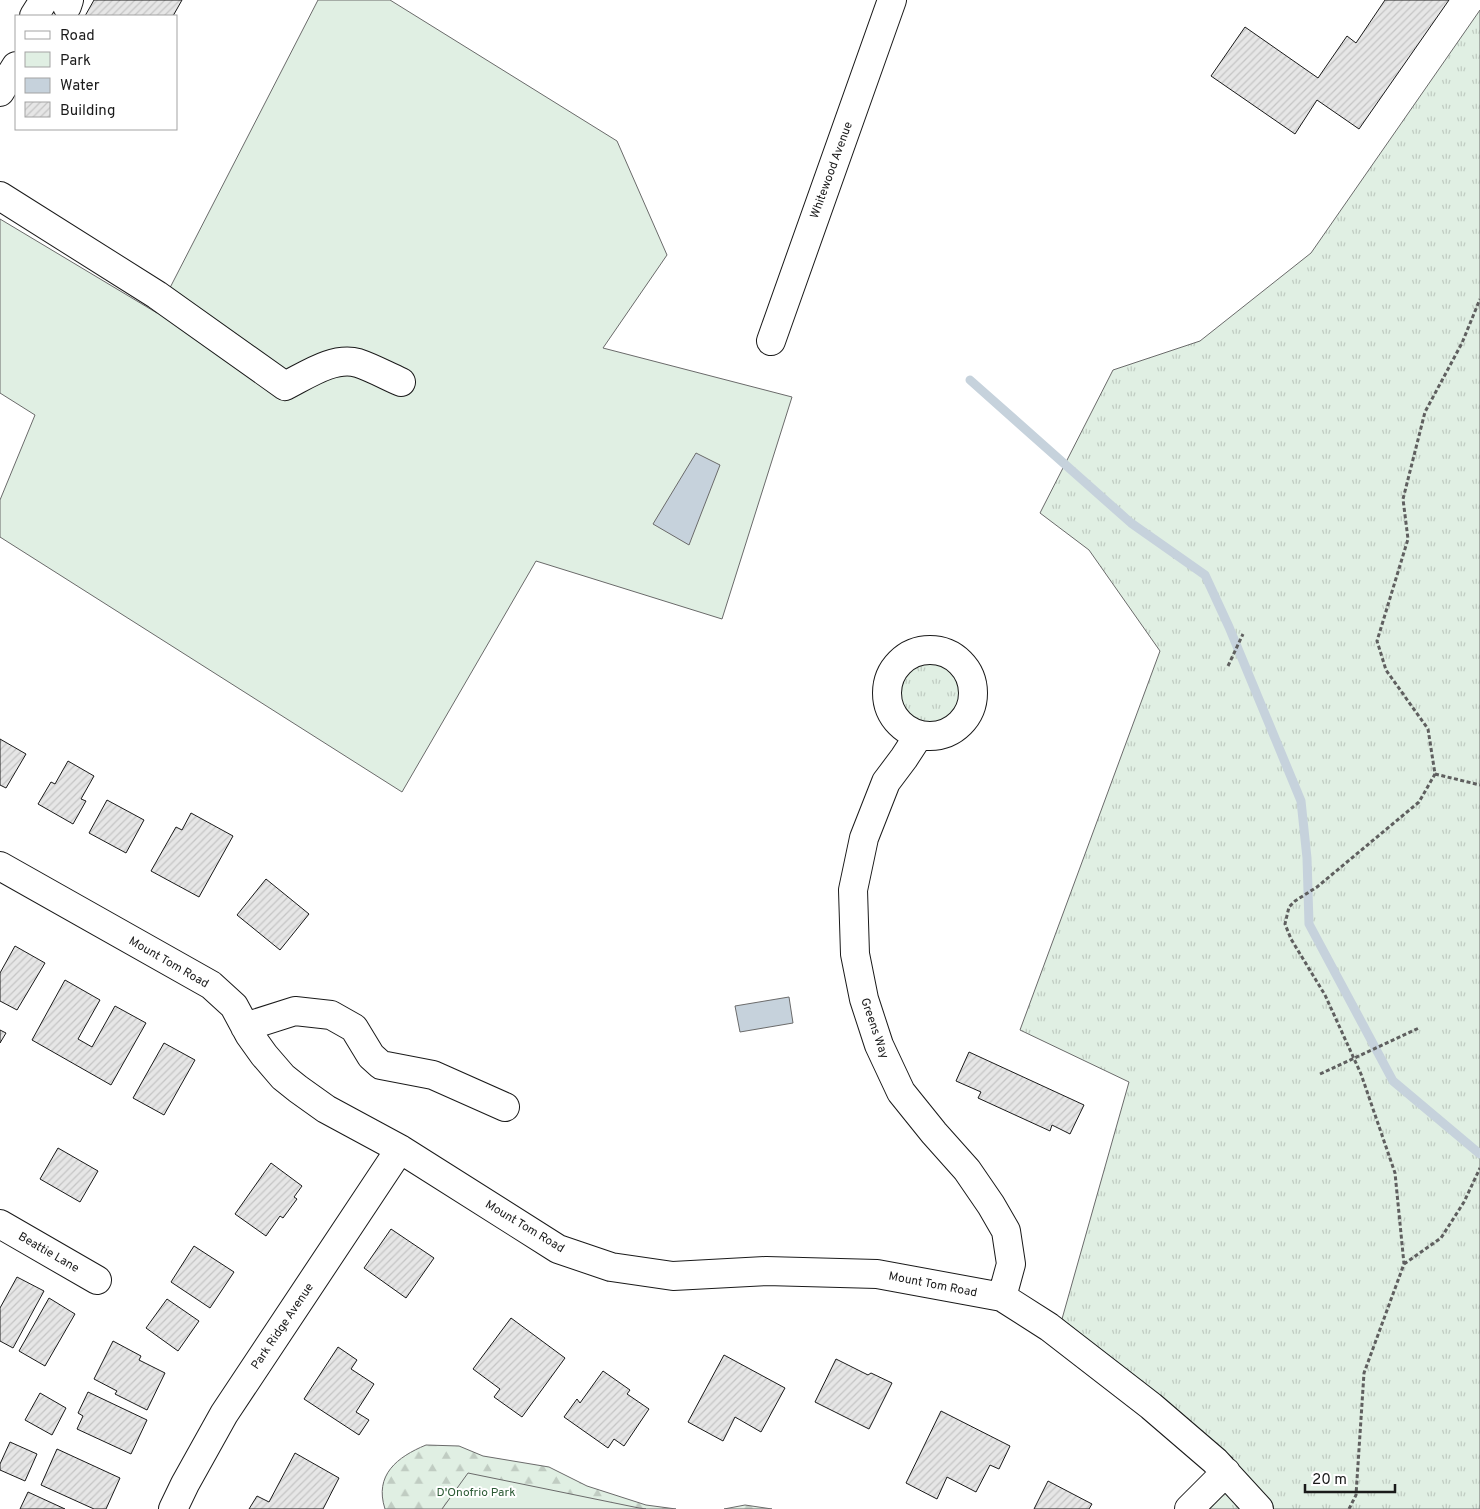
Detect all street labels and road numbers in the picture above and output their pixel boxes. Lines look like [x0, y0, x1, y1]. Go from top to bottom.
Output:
street label: Whitewood Avenue [807, 120, 857, 221]
street label: Mount Tom Road [126, 933, 211, 992]
street label: Greens Way [856, 996, 892, 1061]
street label: Mount Tom Road [482, 1197, 567, 1257]
street label: Beattie Lane [15, 1229, 82, 1277]
street label: Mount Tom Road [887, 1269, 979, 1301]
street label: Park Ridge Avenue [248, 1280, 318, 1373]

